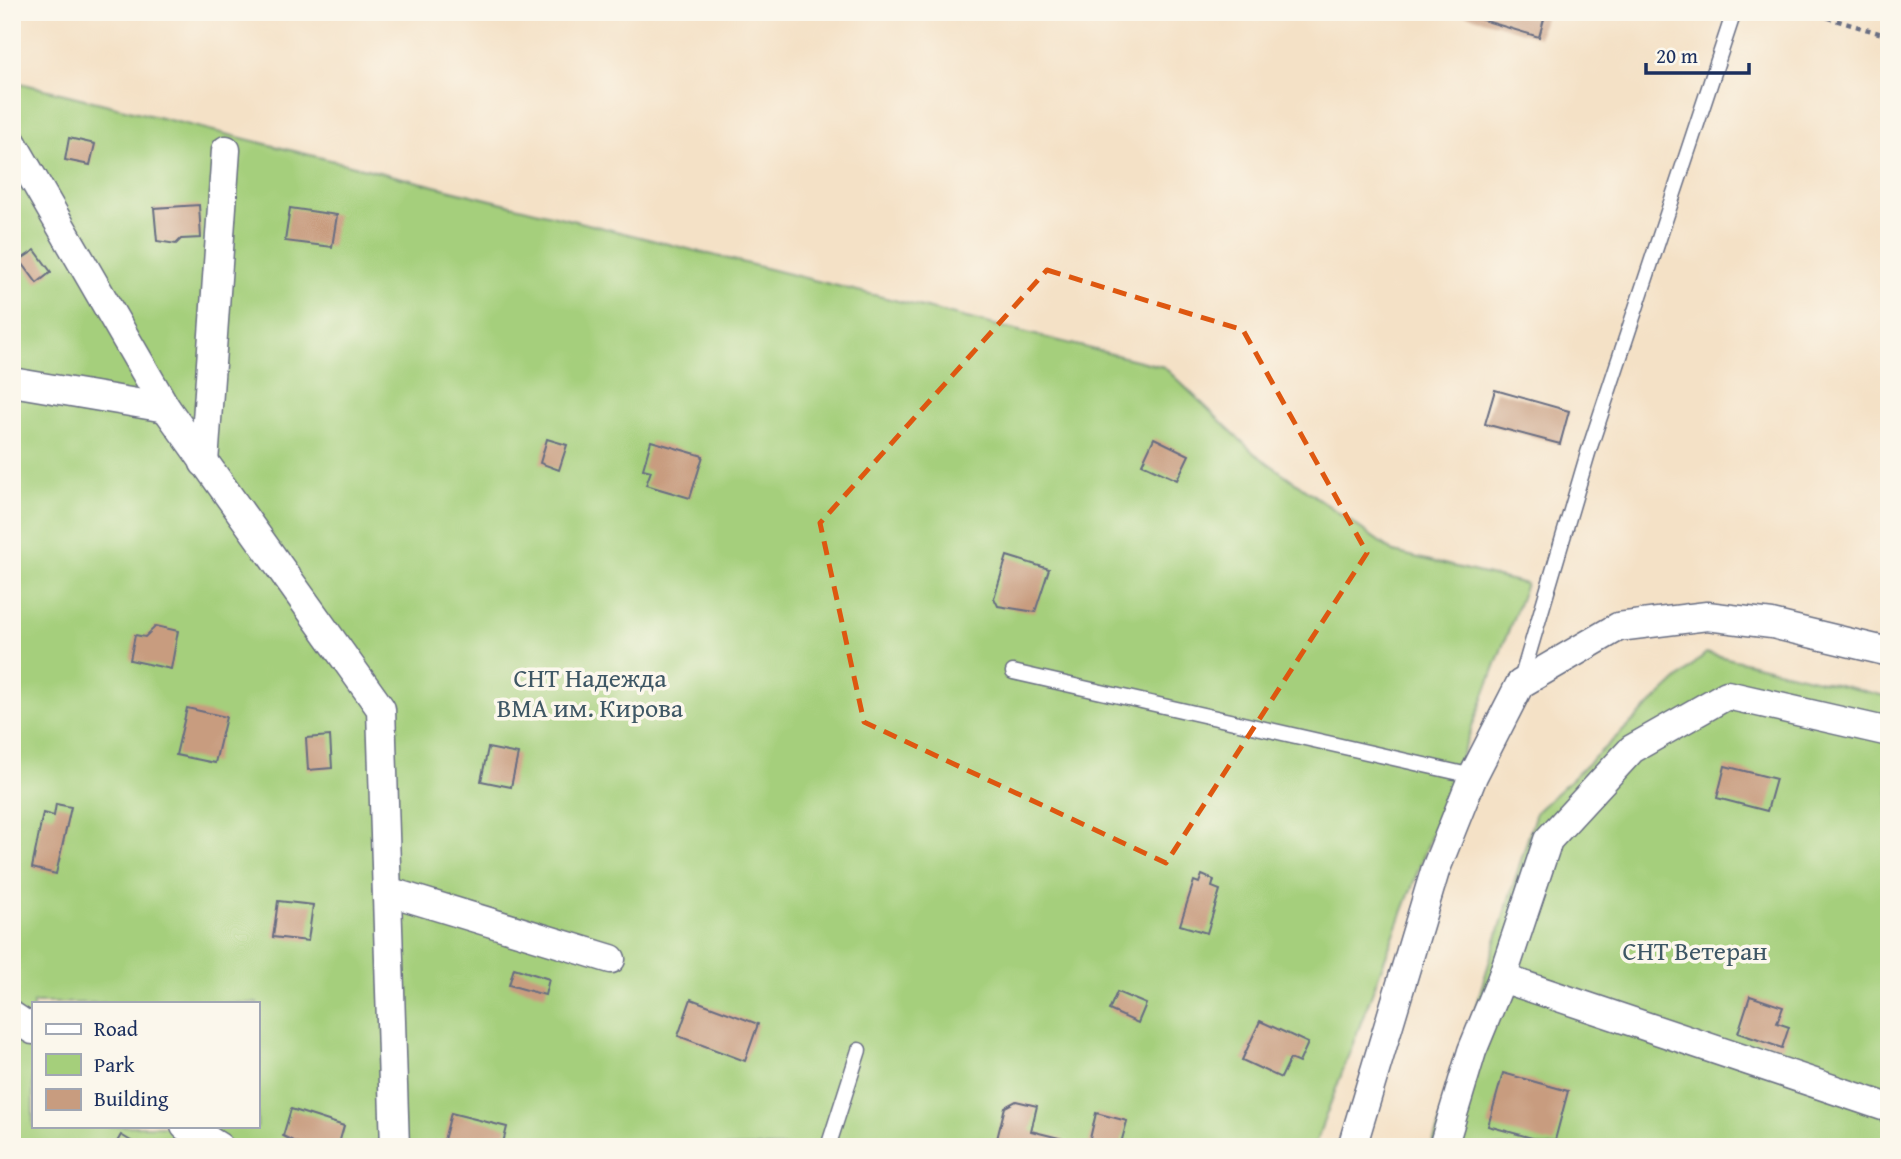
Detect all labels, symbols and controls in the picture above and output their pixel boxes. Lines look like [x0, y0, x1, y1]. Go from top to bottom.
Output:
scale bar [1646, 32, 1749, 76]
text: 20 m [1656, 40, 1698, 71]
park label: СНТ Надежда ВМА им. Кирова [497, 658, 684, 727]
park label: СНТ Ветеран [1623, 931, 1767, 970]
legend [32, 1002, 259, 1128]
text: Road [94, 1013, 139, 1044]
text: Park [94, 1049, 135, 1080]
text: Building [94, 1083, 169, 1114]

